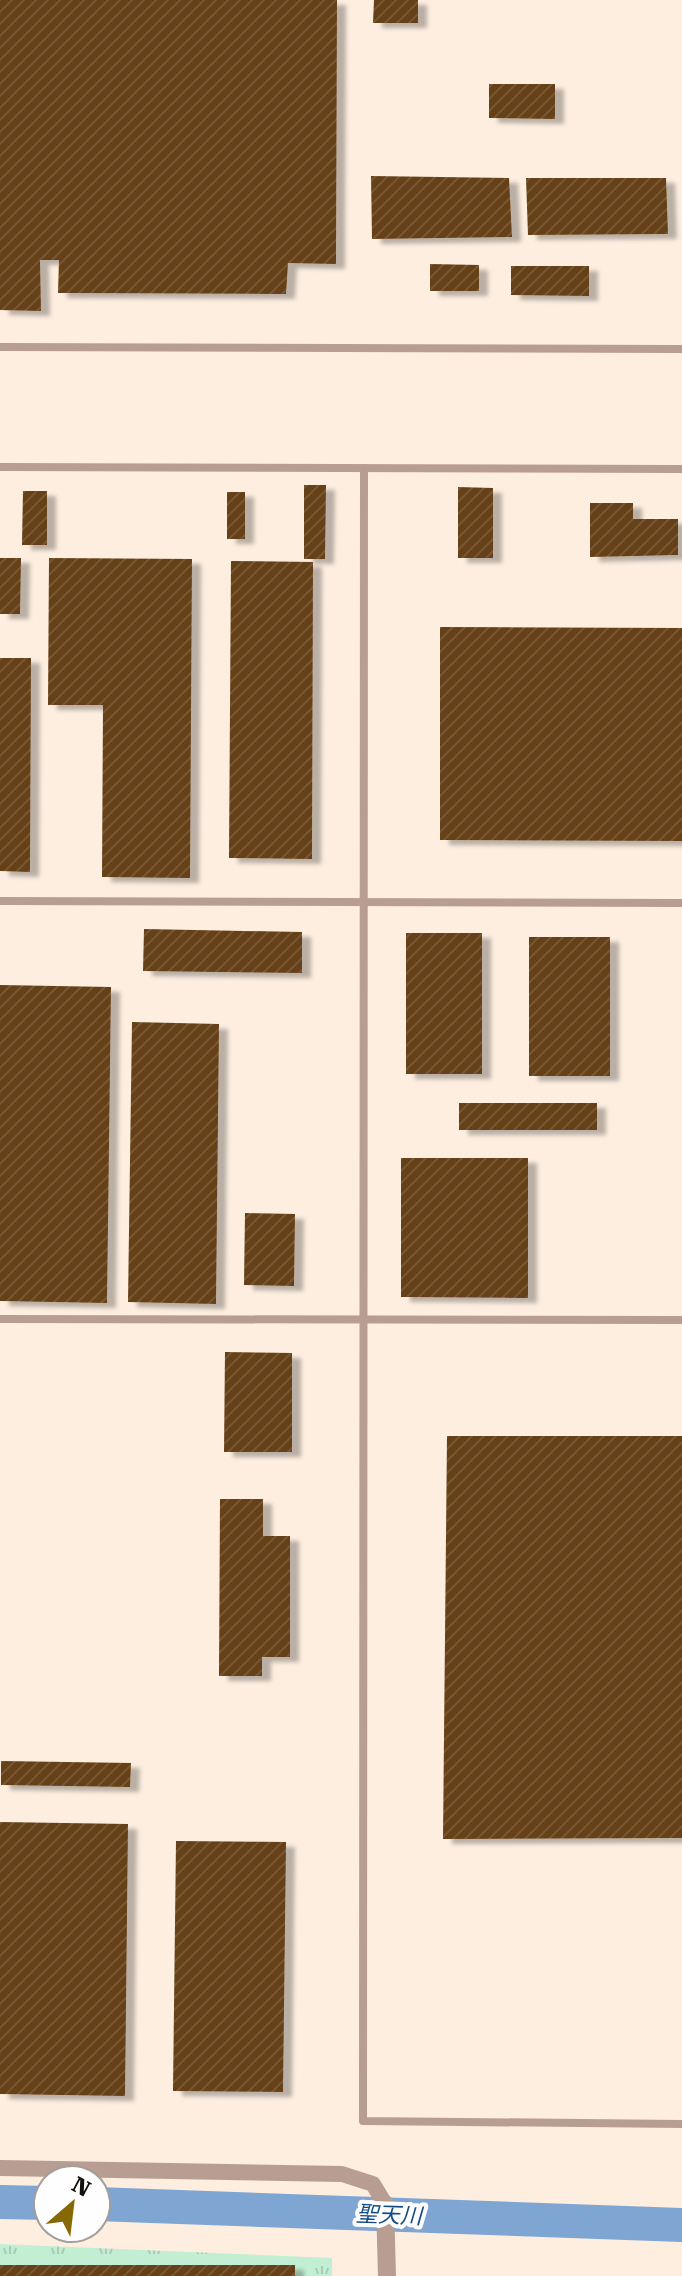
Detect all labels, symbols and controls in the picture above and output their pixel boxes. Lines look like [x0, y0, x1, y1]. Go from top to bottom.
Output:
north arrow [32, 2164, 112, 2244]
text: N [68, 2172, 95, 2202]
water label: 聖天川 [356, 2201, 424, 2229]

